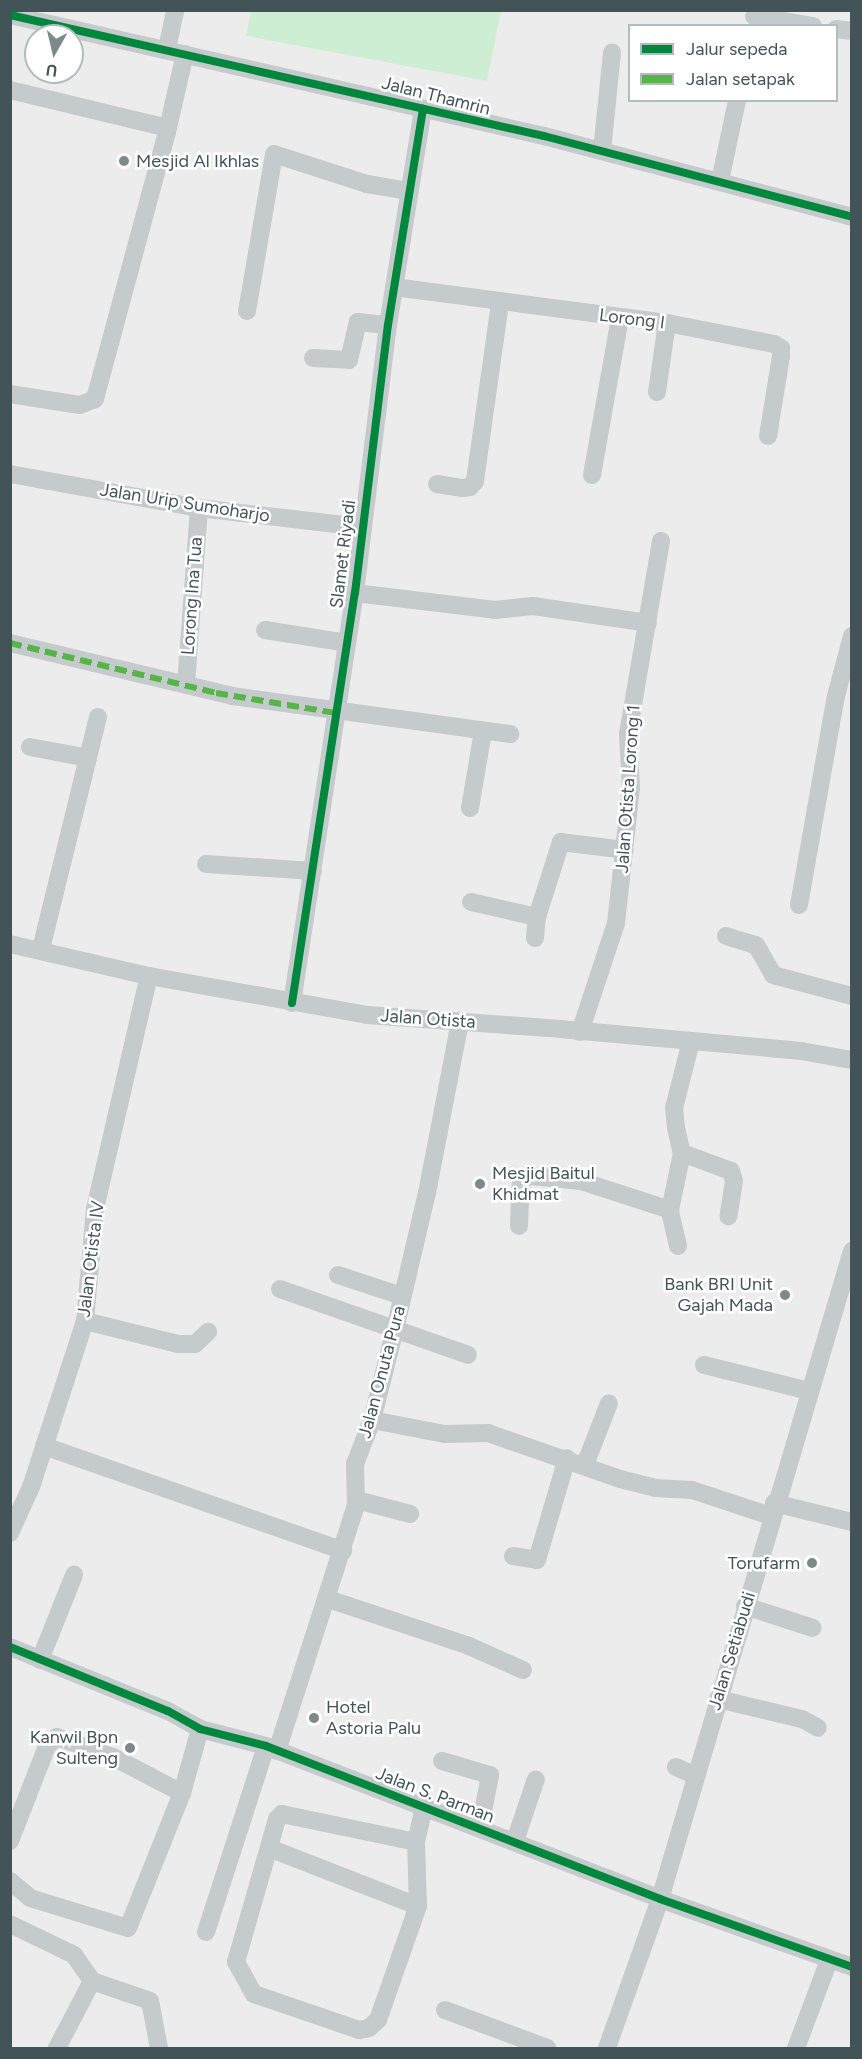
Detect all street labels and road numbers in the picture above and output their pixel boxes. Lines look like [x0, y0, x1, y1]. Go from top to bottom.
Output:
street label: Jalan Thamrin [380, 72, 492, 120]
street label: Lorong I [598, 304, 666, 334]
street label: Jalan Urip Sumoharjo [99, 479, 271, 527]
street label: Slamet Riyadi [326, 498, 360, 610]
street label: Lorong Ina Tua [177, 536, 207, 656]
street label: Jalan Otista Lorong 1 [611, 704, 645, 874]
street label: Jalan Otista [380, 1005, 476, 1033]
street label: Jalan Otista IV [73, 1200, 109, 1318]
street label: Jalan Onuta Pura [354, 1303, 410, 1441]
street label: Jalan Setiabudi [704, 1589, 760, 1713]
street label: Jalan S. Parman [373, 1762, 497, 1828]

